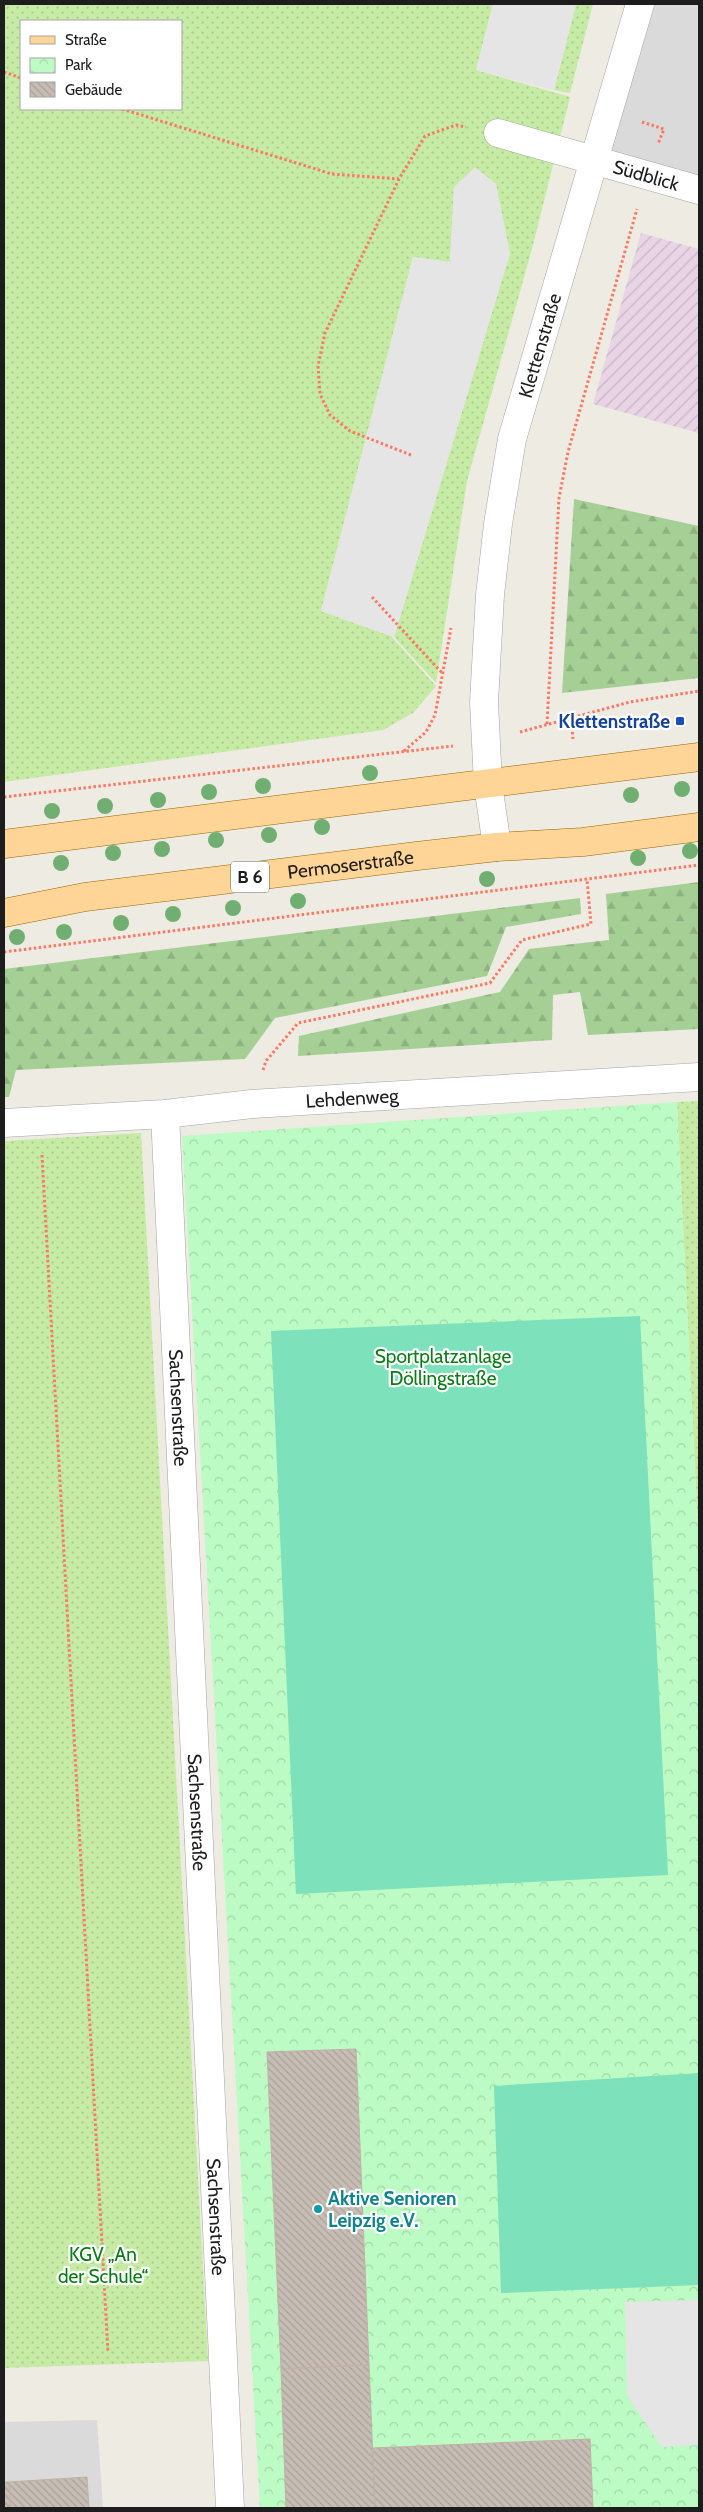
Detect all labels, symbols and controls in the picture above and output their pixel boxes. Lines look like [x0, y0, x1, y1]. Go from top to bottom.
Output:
legend [20, 20, 182, 110]
text: Straße [65, 31, 107, 49]
text: Park [65, 56, 92, 74]
text: Gebäude [65, 81, 122, 99]
street label: Südblick [610, 155, 682, 195]
street label: Klettenstraße [513, 290, 566, 400]
place label: Klettenstraße [558, 710, 670, 733]
marker: Klettenstraße [674, 715, 686, 727]
street label: Permoserstraße [286, 845, 415, 883]
road number: B 6 [231, 862, 269, 892]
street label: Lehdenweg [305, 1084, 400, 1112]
park label: Sportplatzanlage Döllingstraße [375, 1345, 511, 1390]
street label: Sachsenstraße [164, 1349, 193, 1467]
street label: Sachsenstraße [183, 1753, 212, 1872]
street label: Sachsenstraße [202, 2158, 231, 2276]
place label: Aktive Senioren Leipzig e.V. [328, 2187, 457, 2232]
marker: Aktive Senioren Leipzig e.V. [312, 2203, 324, 2215]
park label: KGV „An der Schule“ [58, 2243, 148, 2288]

